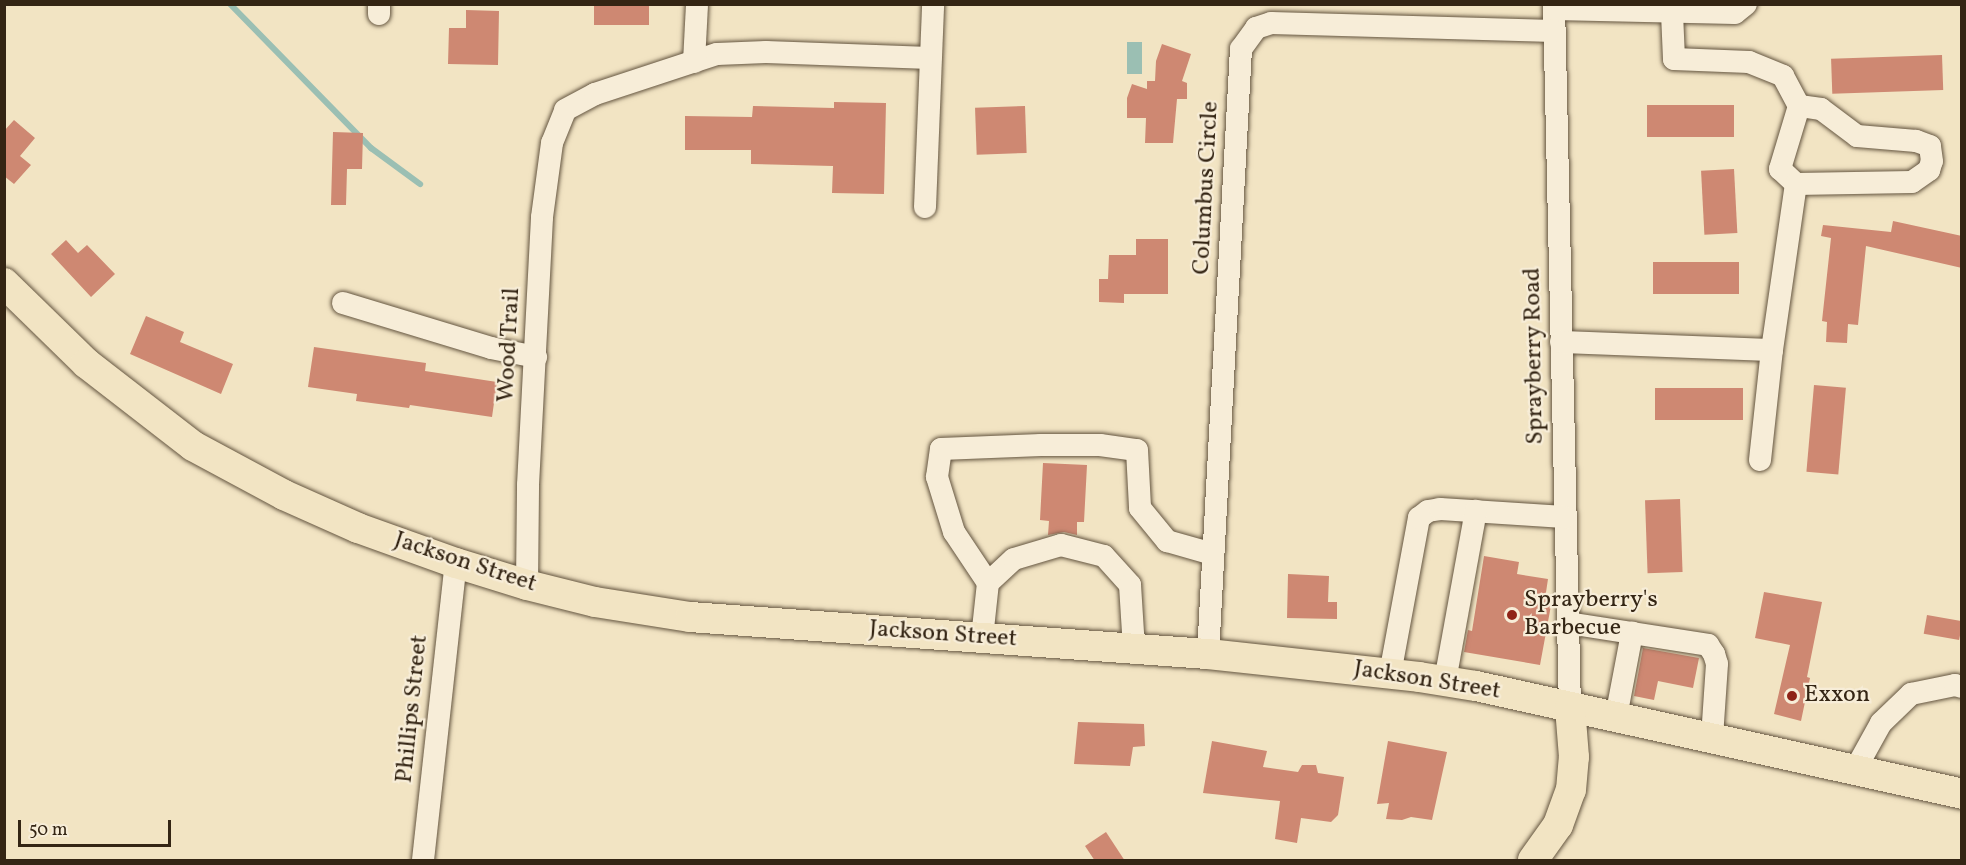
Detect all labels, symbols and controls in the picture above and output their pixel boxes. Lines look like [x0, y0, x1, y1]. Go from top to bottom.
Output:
street label: Columbus Circle [1188, 101, 1226, 275]
street label: Sprayberry Road [1519, 267, 1551, 445]
street label: Wood Trail [493, 287, 527, 403]
street label: Jackson Street [390, 526, 540, 600]
place label: Sprayberry's Barbecue [1524, 587, 1658, 643]
marker: Sprayberry's Barbecue [1505, 608, 1519, 622]
street label: Jackson Street [868, 615, 1018, 655]
street label: Phillips Street [391, 634, 435, 784]
street label: Jackson Street [1352, 655, 1502, 707]
place label: Exxon [1804, 682, 1870, 710]
marker: Exxon [1785, 689, 1799, 703]
scale bar [21, 808, 174, 846]
text: 50 m [29, 818, 68, 843]

